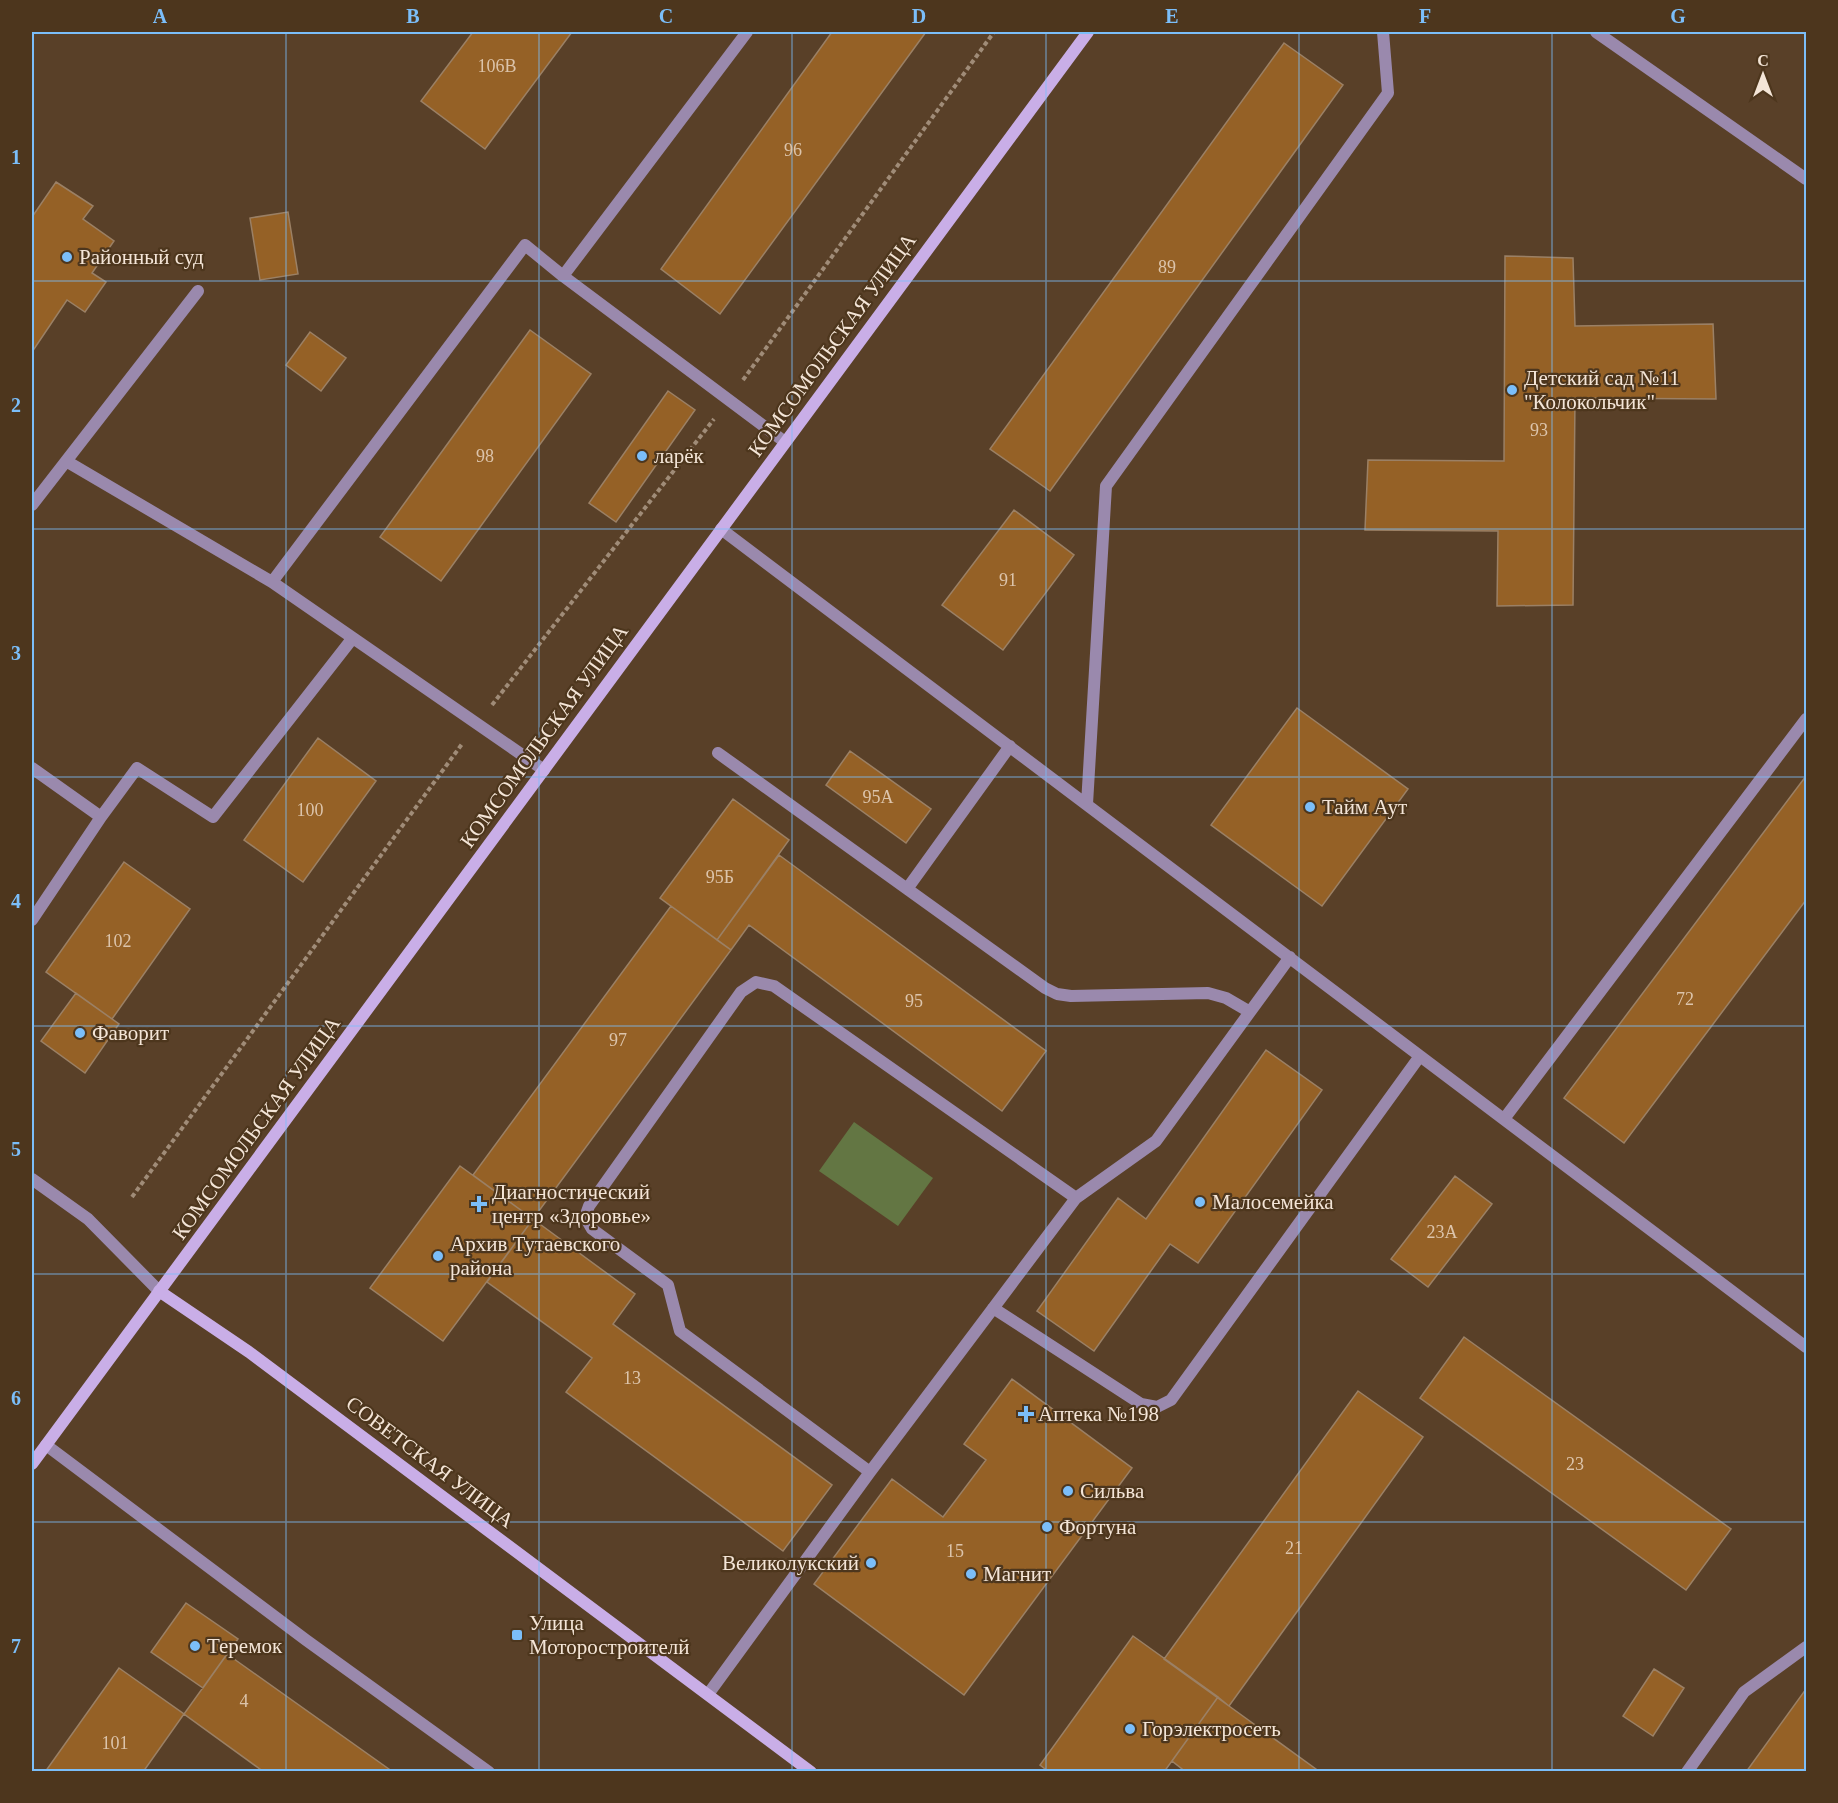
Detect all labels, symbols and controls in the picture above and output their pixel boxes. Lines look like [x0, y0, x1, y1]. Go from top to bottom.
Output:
text: A [153, 5, 168, 27]
text: B [406, 5, 420, 27]
text: C [659, 5, 673, 27]
text: D [912, 5, 926, 27]
text: E [1165, 5, 1179, 27]
text: F [1419, 5, 1431, 27]
text: G [1670, 5, 1686, 27]
north arrow [1733, 45, 1793, 105]
text: С [1757, 52, 1769, 69]
house number: 106В [477, 56, 517, 76]
house number: 96 [784, 140, 802, 160]
text: 1 [11, 146, 21, 168]
street label: КОМСОМОЛЬСКАЯ УЛИЦА [743, 228, 921, 461]
place label: Районный суд [79, 245, 204, 269]
marker: Районный суд [60, 250, 74, 264]
house number: 89 [1158, 257, 1176, 277]
place label: Детский сад №11 "Колокольчик" [1524, 366, 1680, 414]
marker: Детский сад №11 "Колокольчик" [1505, 383, 1519, 397]
text: 2 [11, 394, 21, 416]
house number: 93 [1530, 420, 1548, 440]
place label: ларёк [654, 444, 705, 468]
house number: 98 [476, 446, 494, 466]
marker: ларёк [635, 449, 649, 463]
house number: 91 [999, 570, 1017, 590]
street label: КОМСОМОЛЬСКАЯ УЛИЦА [455, 619, 633, 852]
text: 3 [11, 642, 21, 664]
house number: 95А [863, 787, 894, 807]
place label: Тайм Аут [1322, 795, 1407, 819]
house number: 100 [297, 800, 324, 820]
marker: Тайм Аут [1303, 800, 1317, 814]
house number: 95Б [706, 867, 734, 887]
text: 4 [11, 890, 21, 912]
house number: 102 [105, 931, 132, 951]
house number: 72 [1676, 989, 1694, 1009]
house number: 95 [905, 991, 923, 1011]
street label: КОМСОМОЛЬСКАЯ УЛИЦА [167, 1011, 345, 1244]
place label: Фаворит [92, 1021, 169, 1045]
marker: Фаворит [73, 1026, 87, 1040]
house number: 97 [609, 1030, 627, 1050]
text: 5 [11, 1138, 21, 1160]
place label: Диагностический центр «Здоровье» [492, 1180, 651, 1228]
place label: Малосемейка [1212, 1190, 1334, 1214]
marker: Диагностический центр «Здоровье» [470, 1195, 488, 1213]
marker: Малосемейка [1193, 1195, 1207, 1209]
house number: 23А [1427, 1222, 1458, 1242]
place label: Архив Тутаевского района [450, 1232, 620, 1280]
marker: Архив Тутаевского района [431, 1249, 445, 1263]
house number: 13 [623, 1368, 641, 1388]
text: 6 [11, 1387, 21, 1409]
street label: СОВЕТСКАЯ УЛИЦА [342, 1391, 519, 1533]
place label: Аптека №198 [1038, 1402, 1159, 1426]
marker: Аптека №198 [1019, 1407, 1033, 1421]
house number: 23 [1566, 1454, 1584, 1474]
place label: Сильва [1080, 1479, 1145, 1503]
marker: Сильва [1061, 1484, 1075, 1498]
place label: Фортуна [1059, 1515, 1137, 1539]
marker: Фортуна [1040, 1520, 1054, 1534]
house number: 21 [1285, 1538, 1303, 1558]
house number: 15 [946, 1541, 964, 1561]
place label: Великолукский [722, 1551, 859, 1575]
marker: Великолукский [864, 1556, 878, 1570]
place label: Магнит [983, 1562, 1051, 1586]
marker: Магнит [964, 1567, 978, 1581]
place label: Улица Моторостроителй [529, 1611, 690, 1659]
marker: Улица Моторостроителй [510, 1628, 524, 1642]
place label: Теремок [207, 1634, 283, 1658]
text: 7 [11, 1635, 21, 1657]
marker: Теремок [188, 1639, 202, 1653]
house number: 4 [240, 1691, 249, 1711]
place label: Горэлектросеть [1142, 1717, 1281, 1741]
marker: Горэлектросеть [1123, 1722, 1137, 1736]
house number: 101 [102, 1733, 129, 1753]

